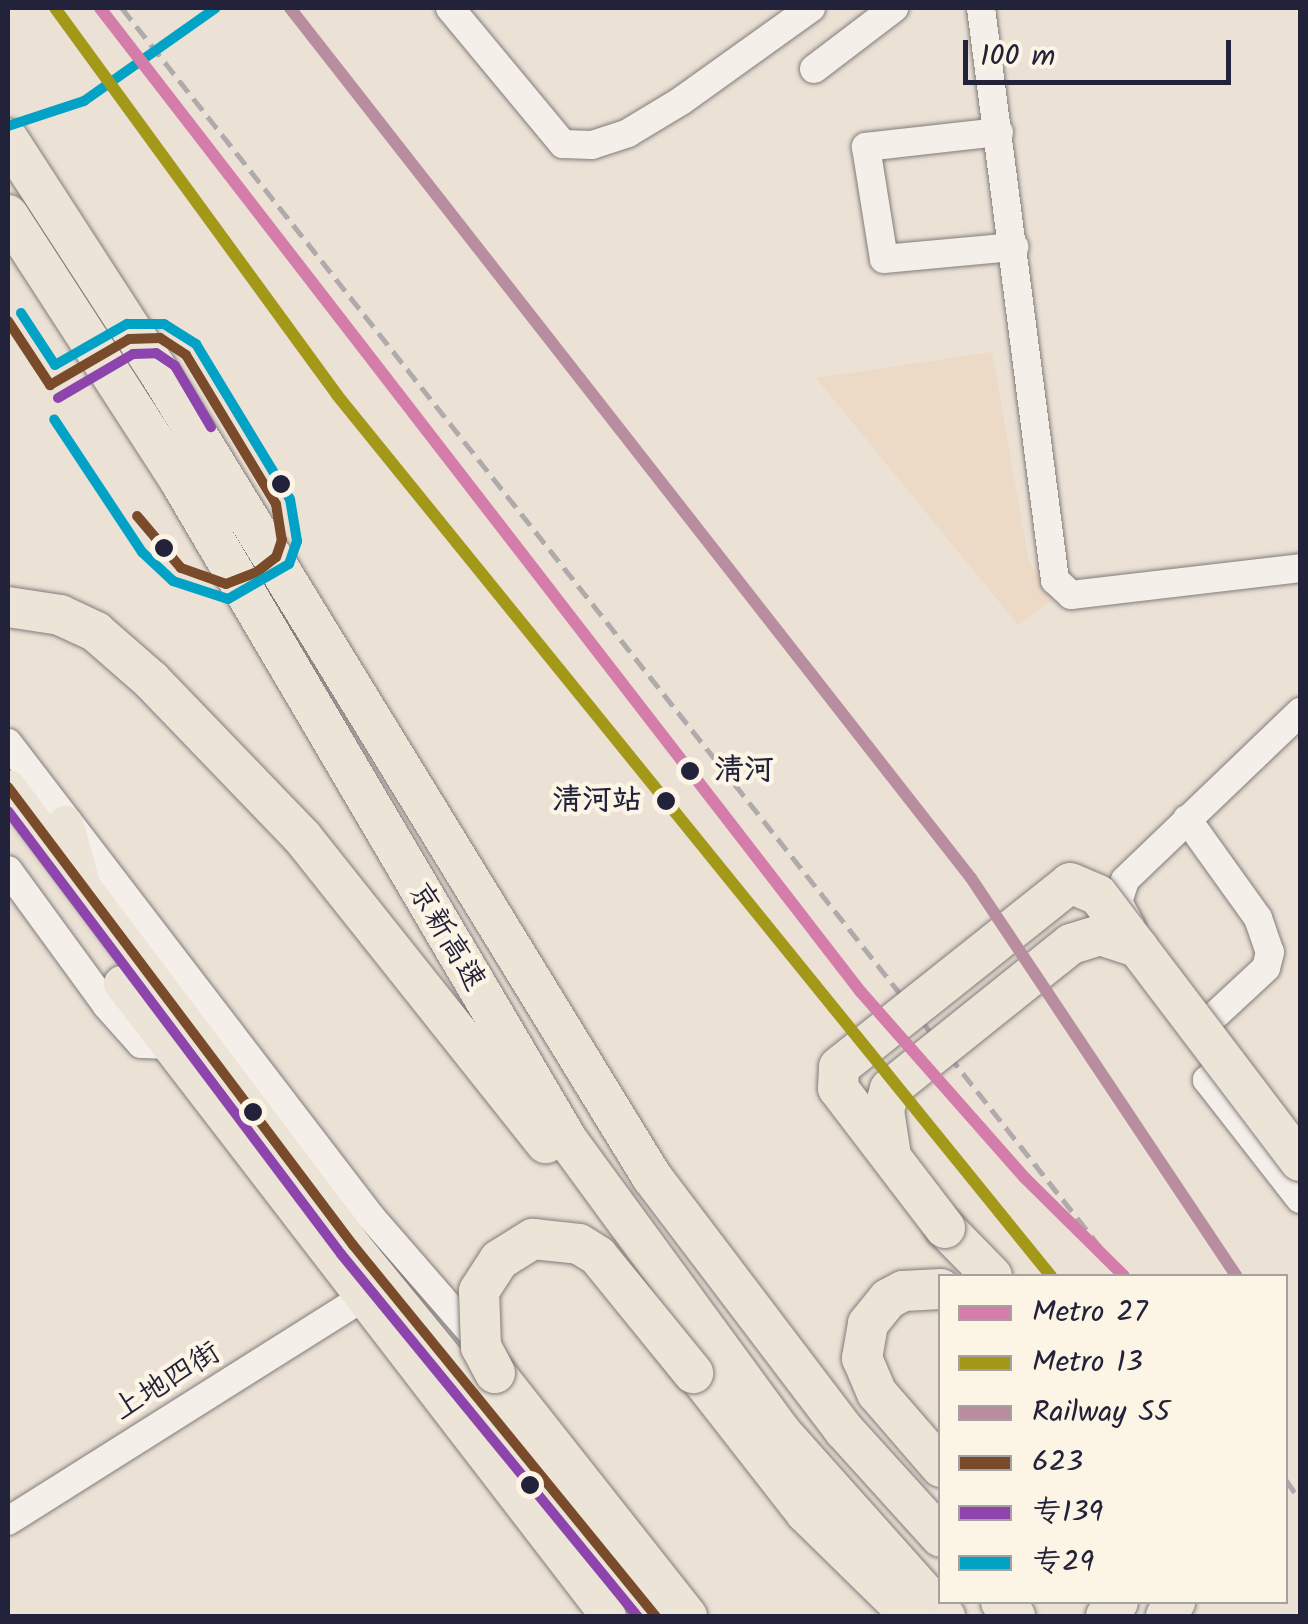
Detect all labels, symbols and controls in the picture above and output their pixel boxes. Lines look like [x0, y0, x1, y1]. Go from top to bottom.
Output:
scale bar [968, 20, 1236, 82]
text: 100 m [980, 33, 1055, 81]
unlabelled marker [271, 474, 291, 494]
unlabelled marker [154, 538, 174, 558]
place label: 清河 [714, 753, 774, 789]
marker: 清河 [675, 756, 705, 786]
place label: 清河站 [552, 783, 642, 819]
marker: 清河站 [651, 786, 681, 816]
street label: 京新高速 [400, 876, 492, 998]
unlabelled marker [243, 1102, 263, 1122]
legend [938, 1274, 1288, 1604]
text: Metro 27 [1032, 1289, 1148, 1337]
street label: 上地四街 [107, 1335, 227, 1429]
text: Metro 13 [1032, 1339, 1143, 1387]
text: Railway S5 [1032, 1389, 1170, 1437]
text: 623 [1032, 1439, 1083, 1487]
unlabelled marker [520, 1475, 540, 1495]
text: 专139 [1032, 1489, 1103, 1537]
text: 专29 [1032, 1539, 1094, 1587]

